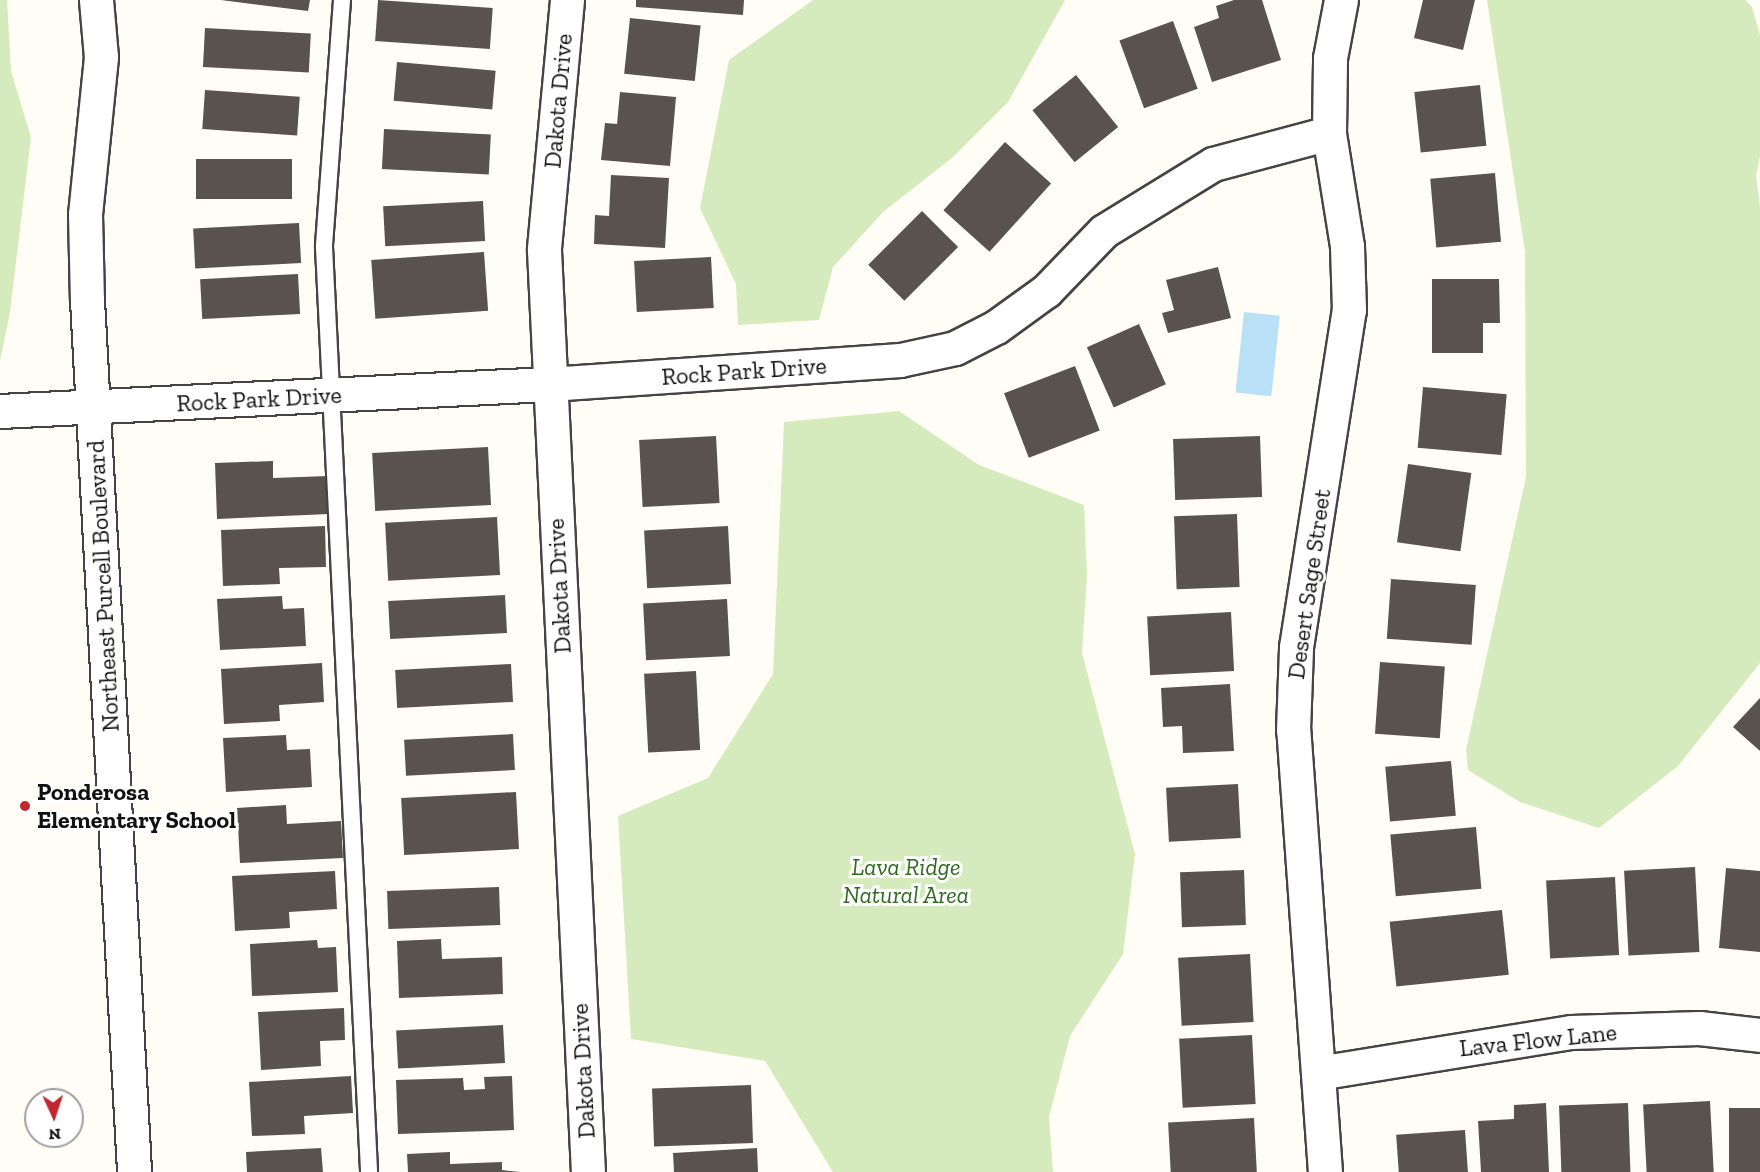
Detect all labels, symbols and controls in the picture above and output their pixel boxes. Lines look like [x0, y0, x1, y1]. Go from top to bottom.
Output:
street label: Dakota Drive [538, 32, 578, 170]
street label: Rock Park Drive [660, 351, 828, 391]
street label: Rock Park Drive [176, 380, 342, 418]
street label: Northeast Purcell Boulevard [81, 439, 125, 733]
street label: Desert Sage Street [1281, 487, 1337, 681]
street label: Dakota Drive [541, 518, 577, 654]
place label: Ponderosa Elementary School [37, 778, 237, 834]
marker: Ponderosa Elementary School [18, 799, 32, 813]
park label: Lava Ridge Natural Area [843, 853, 969, 909]
street label: Dakota Drive [565, 1003, 601, 1139]
street label: Lava Flow Lane [1458, 1017, 1618, 1063]
north arrow [24, 1088, 84, 1148]
text: N [48, 1125, 61, 1144]

